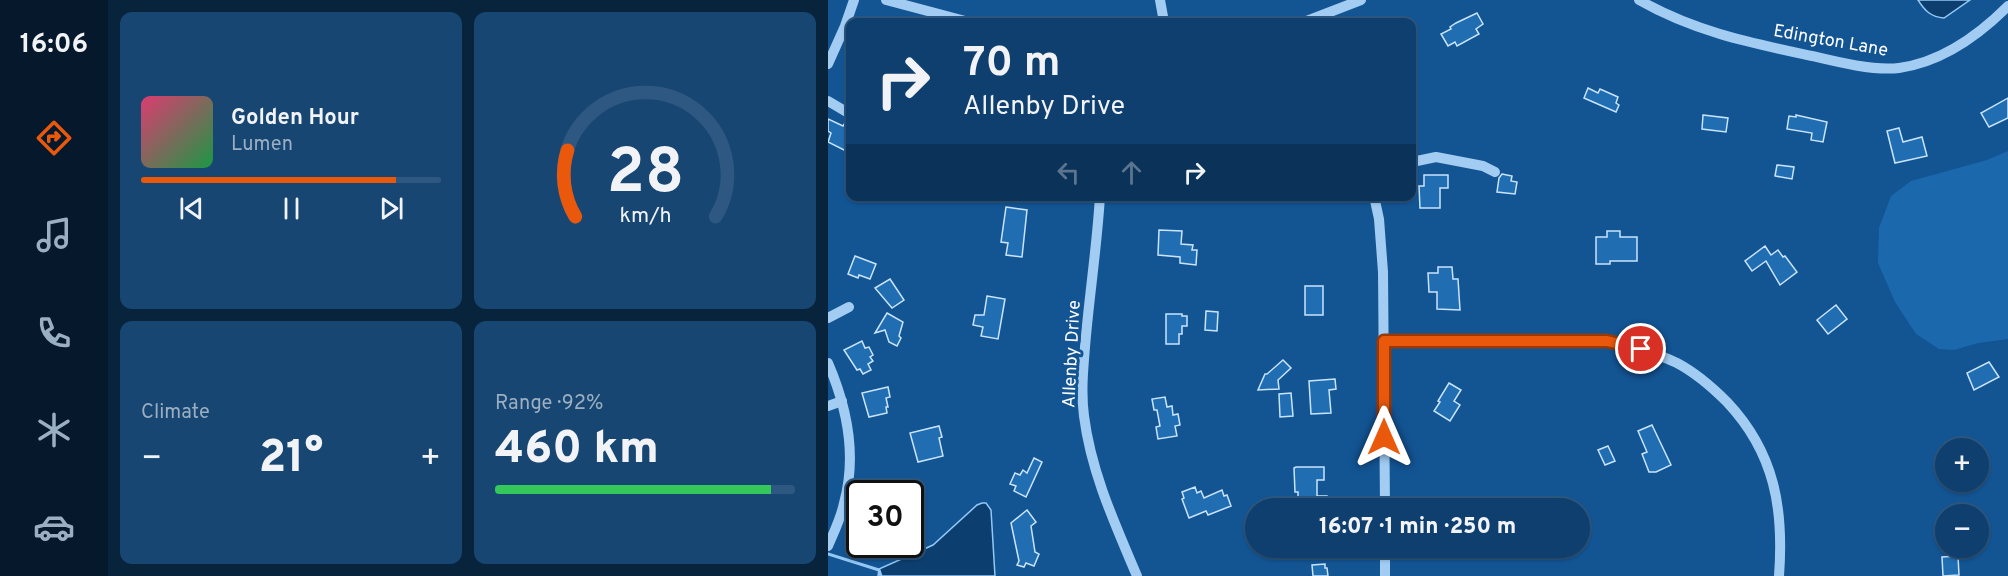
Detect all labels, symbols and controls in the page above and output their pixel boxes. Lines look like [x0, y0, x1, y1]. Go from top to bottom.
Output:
street label: Edington Lane [1772, 20, 1890, 63]
text: 16:06 [20, 28, 88, 62]
text: 70 m [963, 38, 1061, 91]
icon: right [864, 42, 942, 120]
text: Allenby Drive [963, 90, 1125, 124]
text: Golden Hour [231, 105, 359, 132]
icon: directions [33, 117, 75, 159]
text: Lumen [231, 132, 293, 158]
text: 28 [606, 137, 684, 216]
icon: left [1052, 156, 1085, 189]
icon: ahead [1115, 156, 1148, 189]
icon: right [1178, 156, 1211, 189]
icon: previous [175, 192, 208, 225]
icon: pause [275, 192, 308, 225]
icon: next [375, 192, 408, 225]
text: km/h [619, 204, 671, 231]
icon: music [33, 214, 75, 256]
street label: Allenby Drive [1058, 300, 1087, 409]
icon: phone [33, 312, 75, 354]
pin [1615, 323, 1666, 374]
icon: arrive [1624, 332, 1657, 365]
text: Range · 92% [495, 391, 603, 417]
text: Climate [141, 400, 210, 426]
position arrow [1352, 405, 1416, 469]
icon: climate [33, 409, 75, 451]
text: 460 km [495, 422, 659, 479]
text: 21° [259, 431, 323, 488]
map controls [1935, 438, 1989, 558]
button: + [1935, 438, 1989, 492]
text: − [141, 439, 162, 481]
text: + [420, 439, 441, 481]
speed limit sign: 30 [846, 480, 924, 558]
button: − [1935, 504, 1989, 558]
icon: car [33, 506, 75, 548]
text: 16:07 · 1 min · 250 m [1319, 514, 1516, 541]

